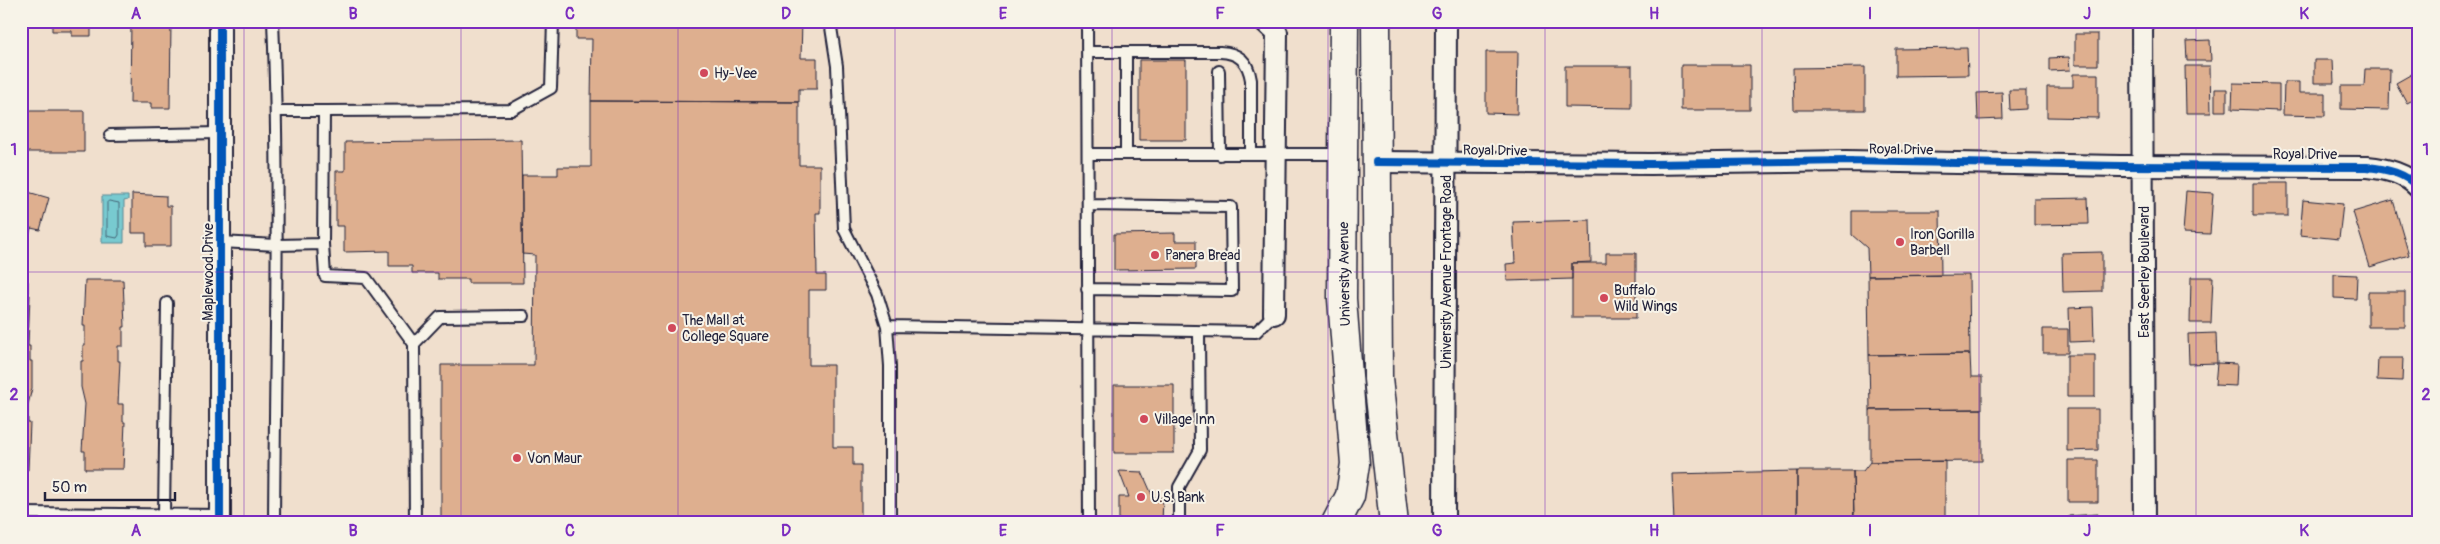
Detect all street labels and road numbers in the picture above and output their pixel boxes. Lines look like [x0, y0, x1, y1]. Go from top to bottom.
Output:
street label: Royal Drive [1869, 140, 1933, 159]
street label: Royal Drive [1463, 141, 1527, 160]
street label: Royal Drive [2273, 146, 2337, 163]
street label: University Avenue Frontage Road [1438, 175, 1455, 369]
street label: East Seerley Boulevard [2136, 206, 2153, 338]
street label: University Avenue [1335, 221, 1354, 327]
street label: Maplewood Drive [200, 223, 217, 321]

